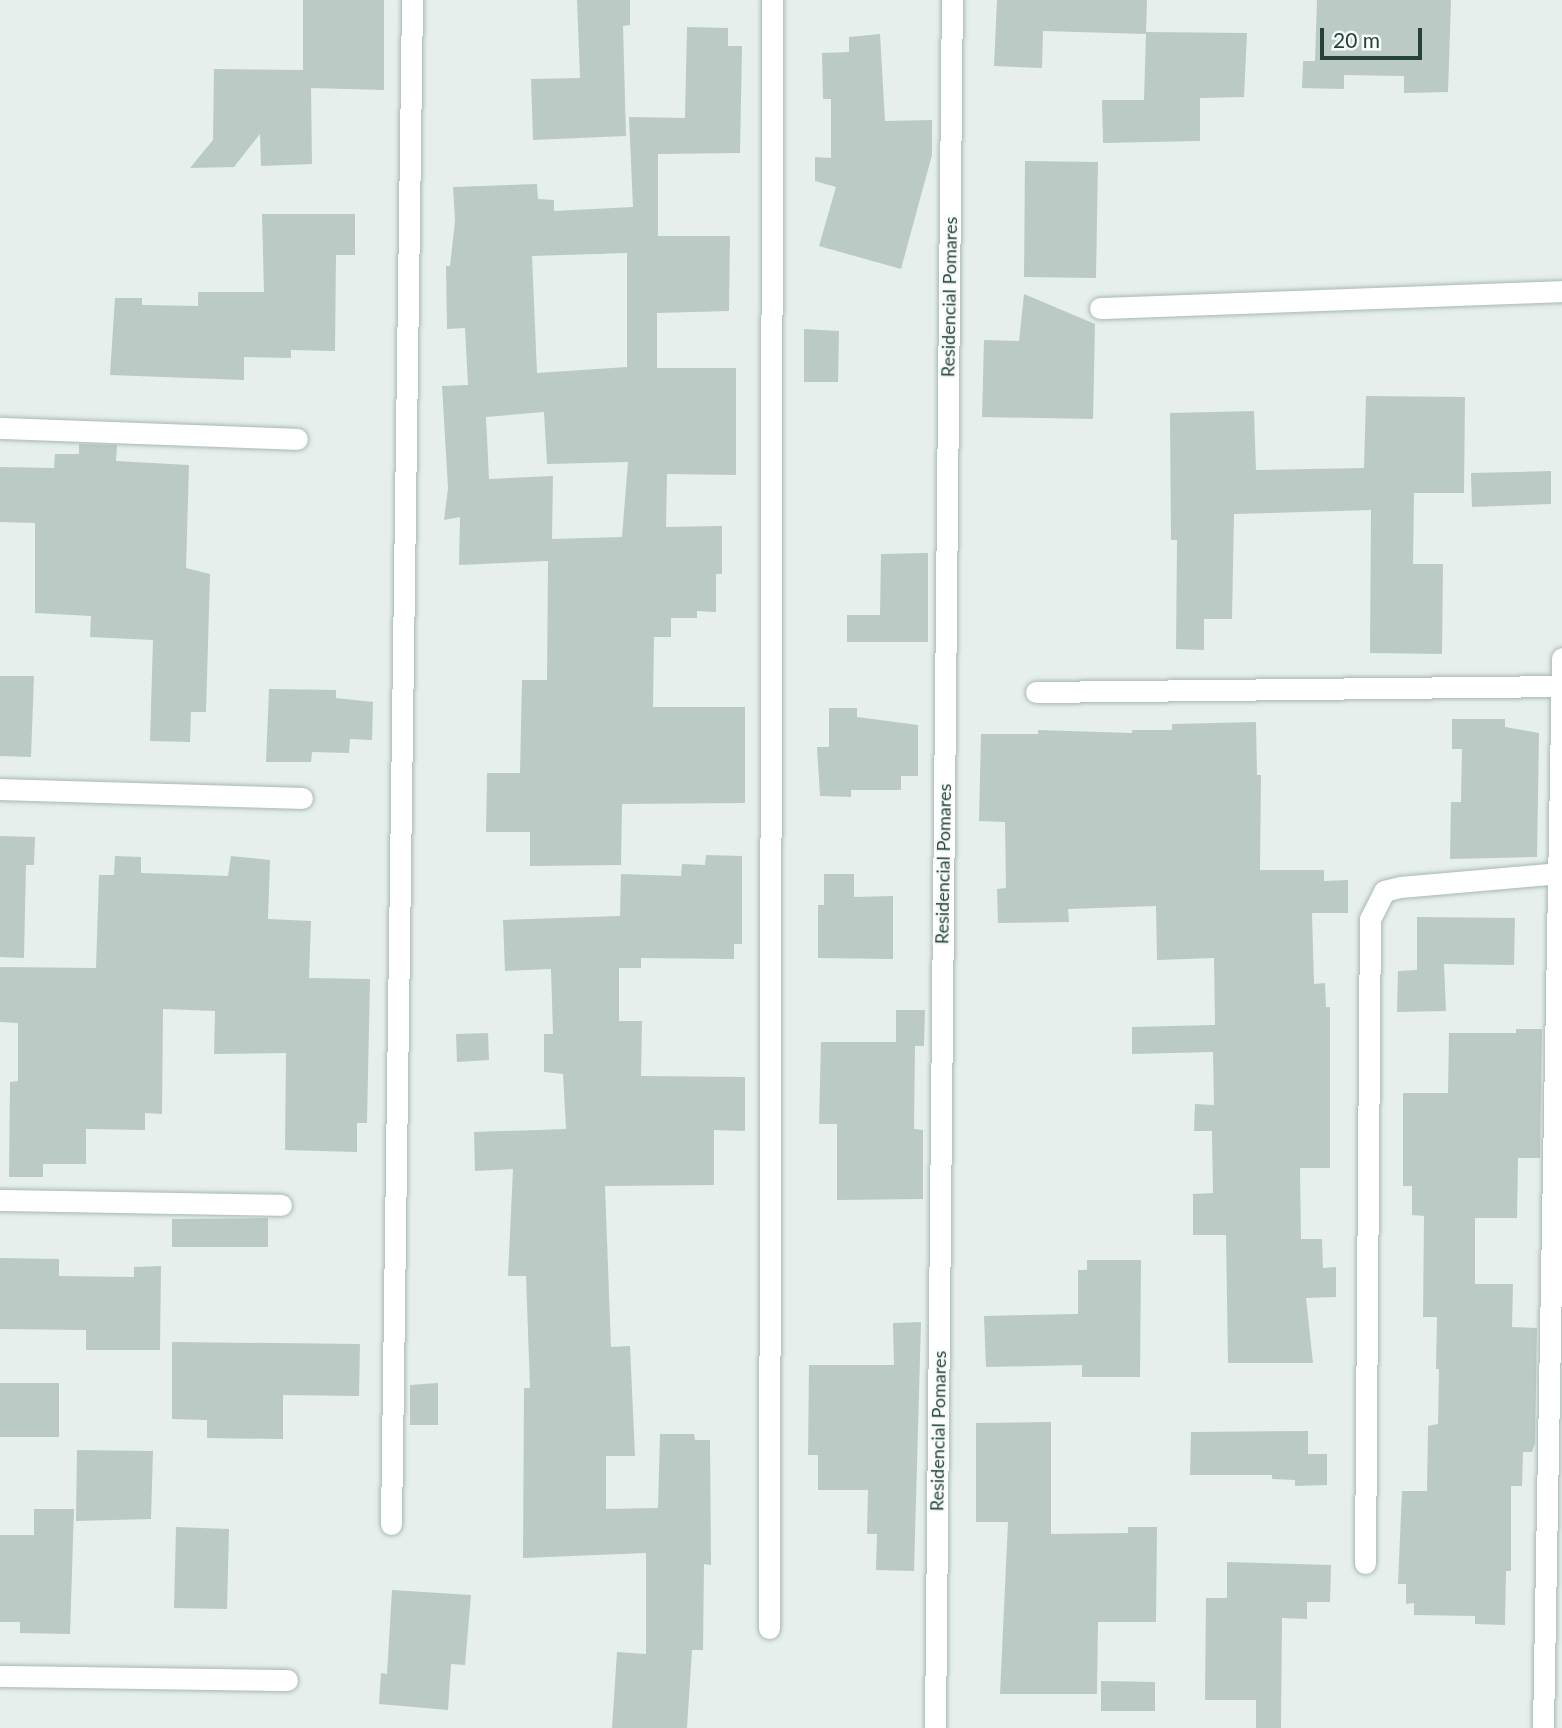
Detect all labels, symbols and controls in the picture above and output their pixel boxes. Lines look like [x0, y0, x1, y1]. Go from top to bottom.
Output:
scale bar [1324, 14, 1426, 58]
text: 20 m [1333, 27, 1380, 52]
street label: Residencial Pomares [937, 217, 961, 377]
street label: Residencial Pomares [931, 784, 955, 944]
street label: Residencial Pomares [926, 1351, 950, 1511]

